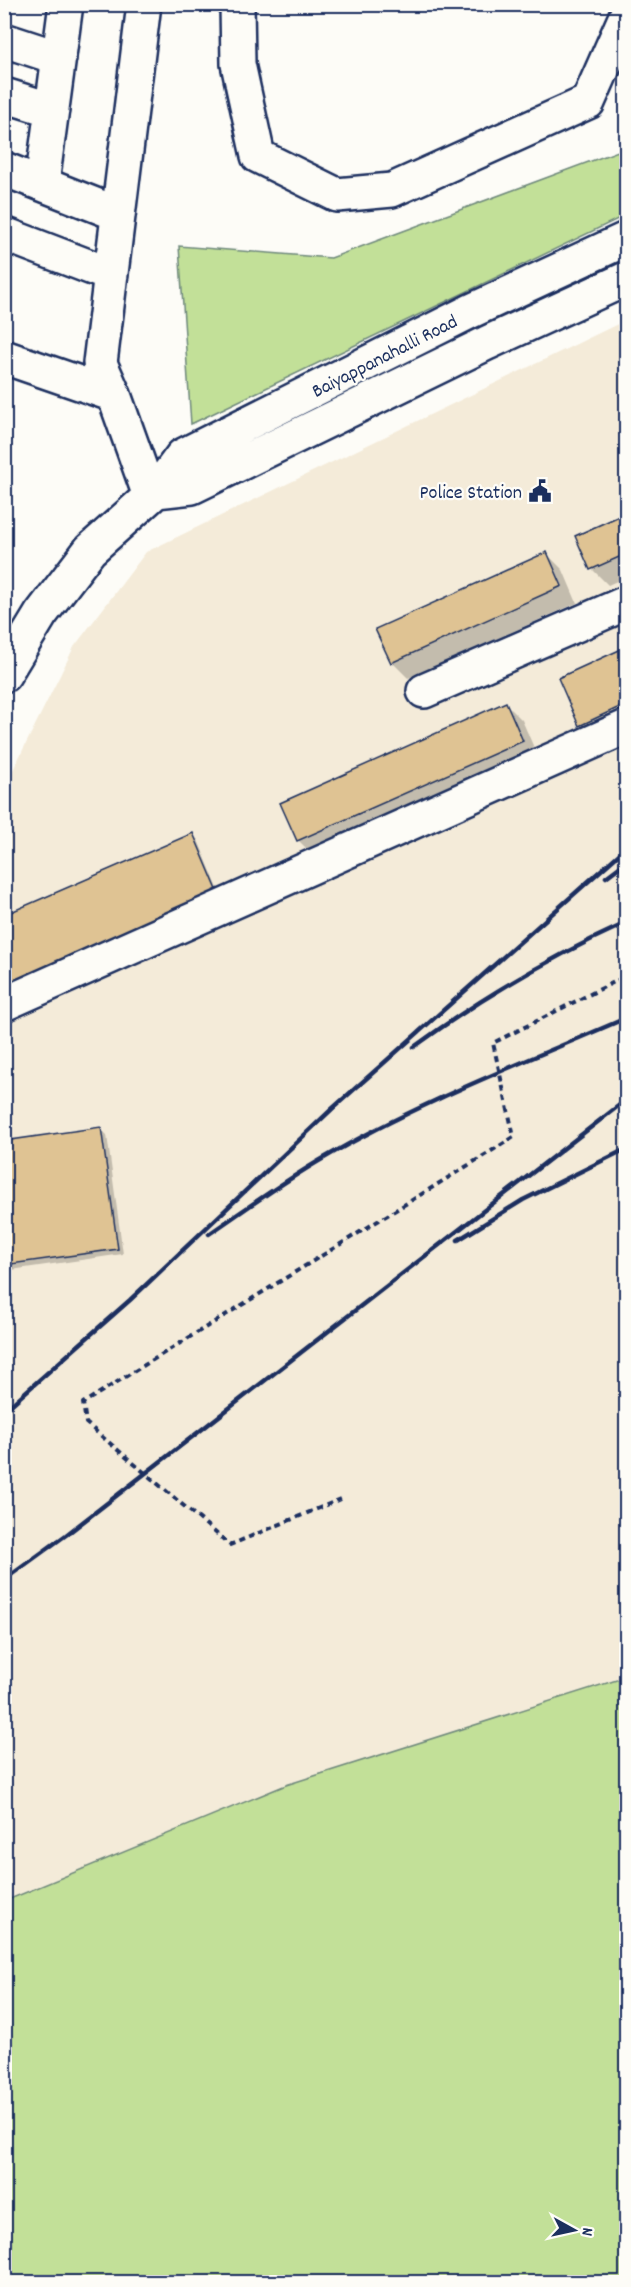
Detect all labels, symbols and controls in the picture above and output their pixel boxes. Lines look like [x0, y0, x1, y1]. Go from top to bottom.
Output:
street label: Baiyappanahalli Road [308, 309, 463, 406]
public building icon: Police Station [527, 478, 553, 504]
place label: Police Station [419, 480, 522, 508]
north arrow [544, 2200, 604, 2260]
text: N [574, 2226, 598, 2237]

